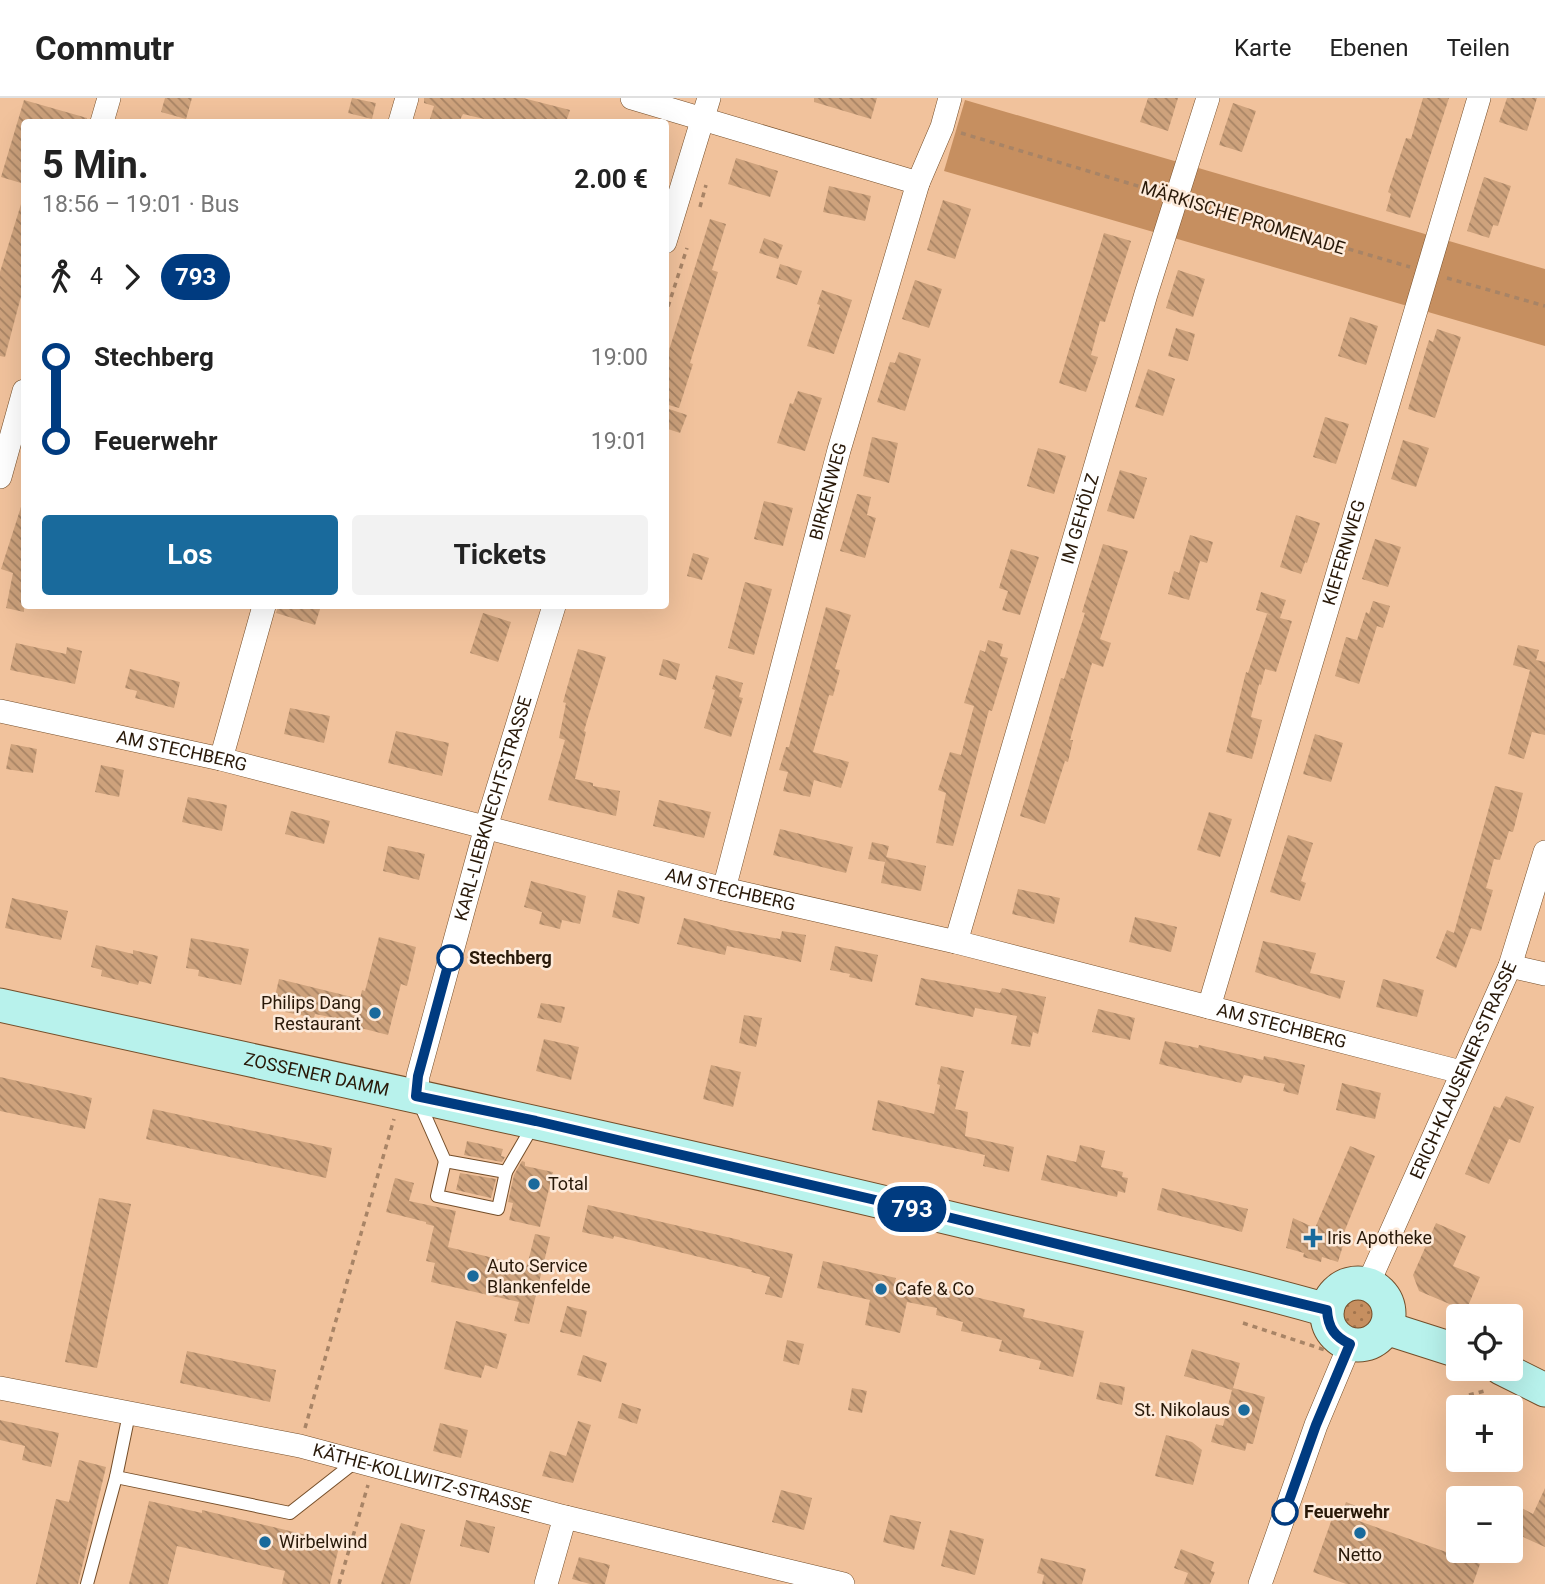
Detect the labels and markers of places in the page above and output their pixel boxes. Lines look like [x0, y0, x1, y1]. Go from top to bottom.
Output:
marker: Stechberg [437, 945, 463, 971]
place label: Stechberg [469, 947, 552, 968]
place label: Philips Dang Restaurant [261, 992, 361, 1034]
marker: Philips Dang Restaurant [367, 1005, 383, 1021]
place label: Total [548, 1173, 588, 1194]
marker: Total [526, 1176, 542, 1192]
place label: Iris Apotheke [1327, 1227, 1432, 1248]
marker: Iris Apotheke [1305, 1230, 1321, 1246]
place label: Auto Service Blankenfelde [487, 1255, 590, 1297]
marker: Auto Service Blankenfelde [465, 1268, 481, 1284]
place label: Cafe & Co [895, 1278, 974, 1299]
marker: Cafe & Co [873, 1281, 889, 1297]
place label: St. Nikolaus [1134, 1399, 1230, 1420]
marker: St. Nikolaus [1236, 1402, 1252, 1418]
marker: Feuerwehr [1272, 1499, 1298, 1525]
place label: Feuerwehr [1304, 1501, 1390, 1522]
marker: Netto [1352, 1525, 1368, 1541]
place label: Wirbelwind [279, 1531, 367, 1552]
marker: Wirbelwind [257, 1534, 273, 1550]
place label: Netto [1338, 1544, 1382, 1565]

